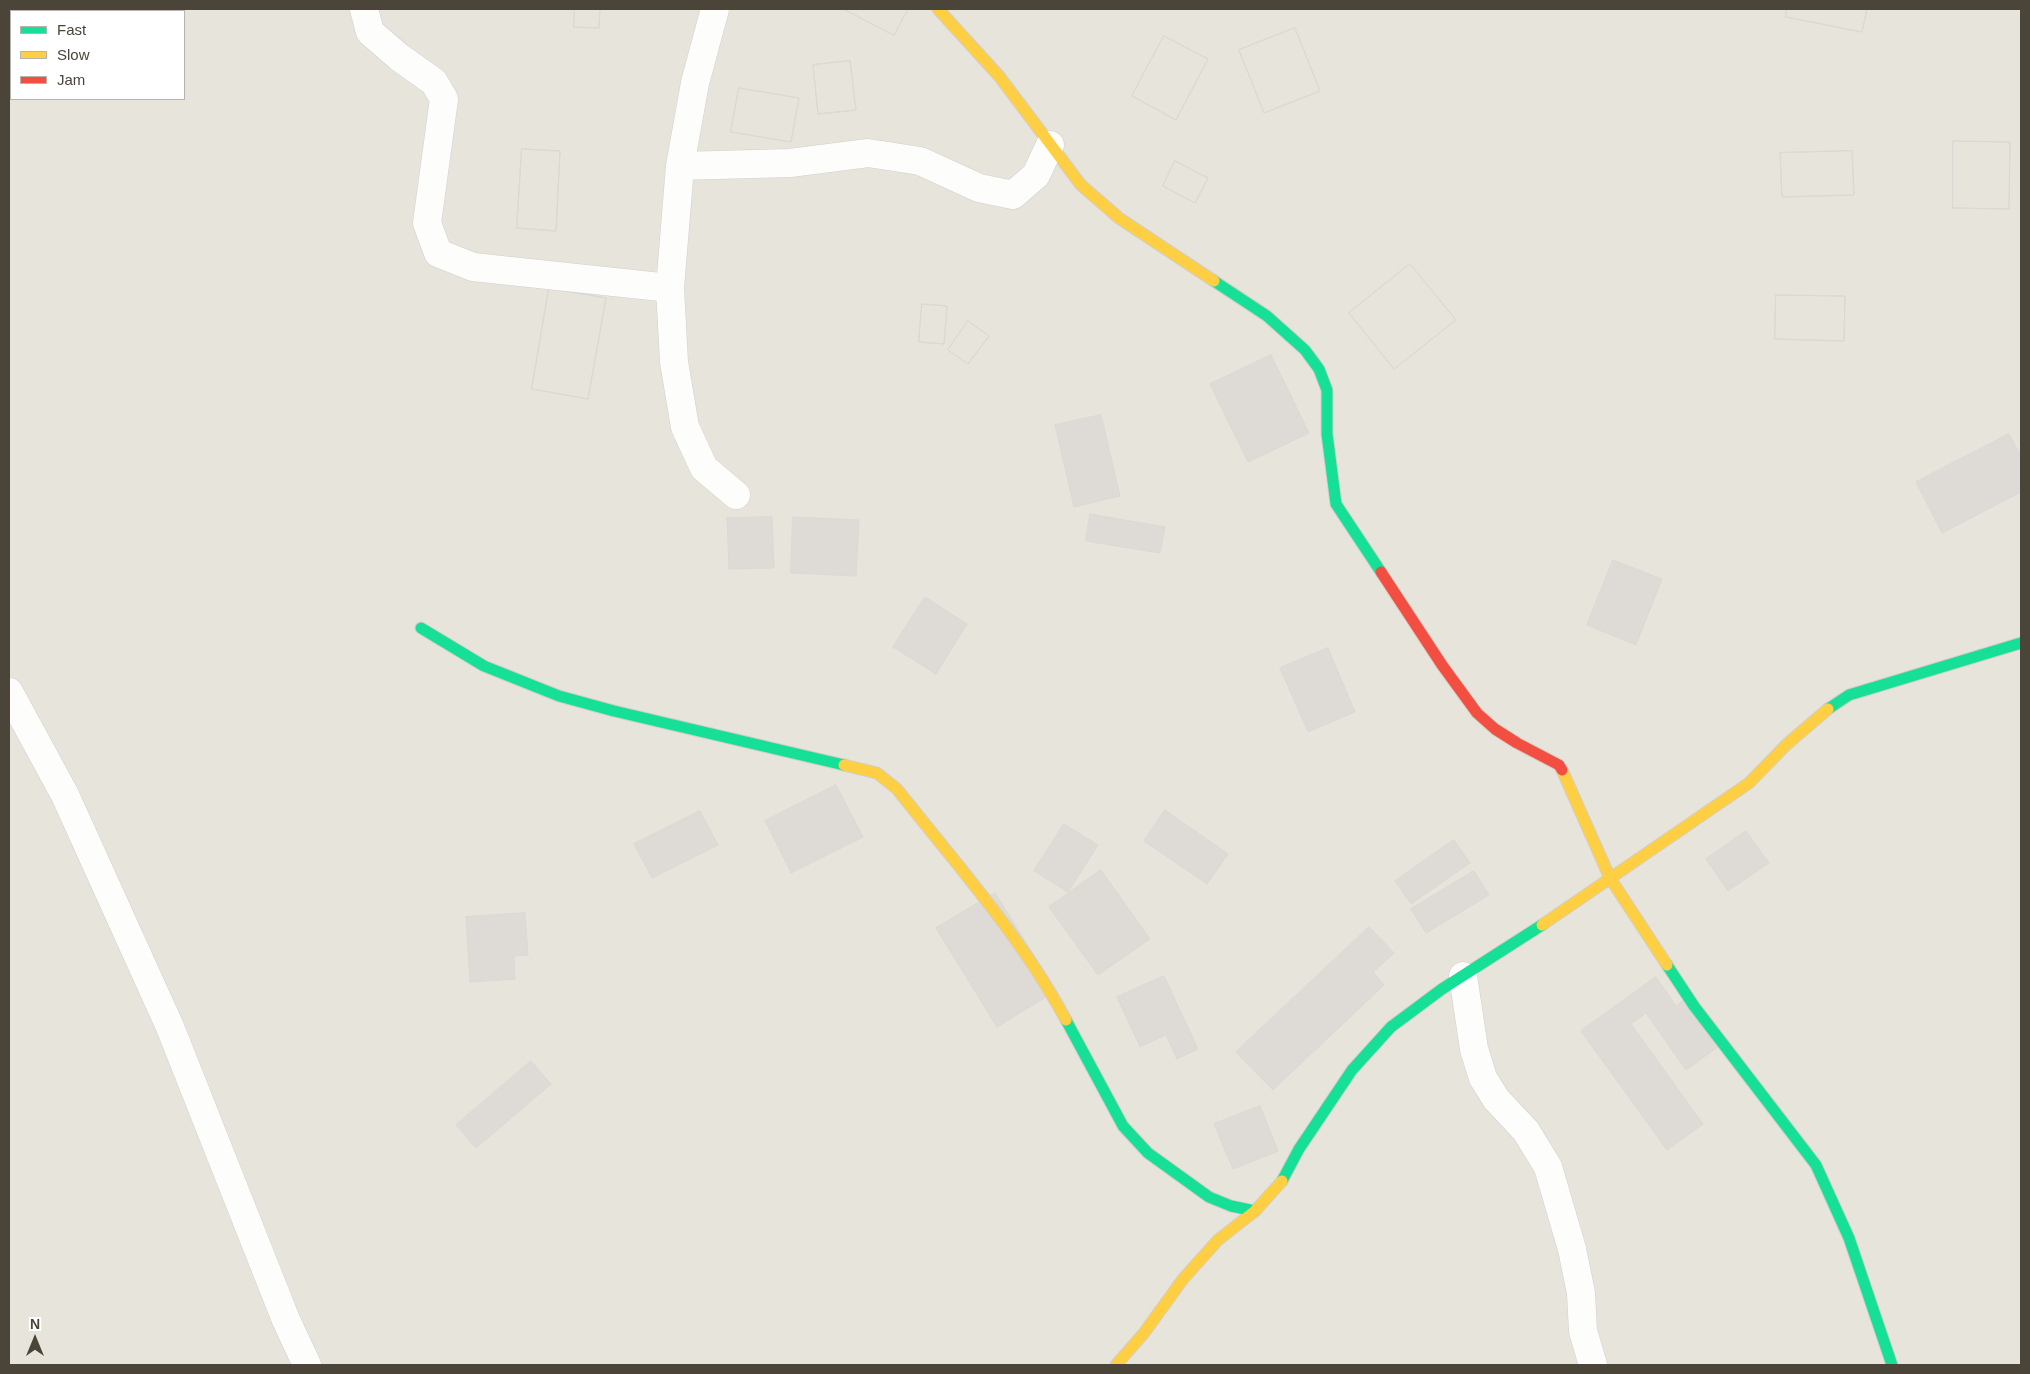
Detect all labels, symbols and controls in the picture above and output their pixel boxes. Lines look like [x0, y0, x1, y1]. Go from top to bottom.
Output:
legend [10, 10, 185, 100]
text: Fast [57, 21, 86, 38]
text: Slow [57, 46, 90, 63]
text: Jam [57, 71, 85, 88]
north arrow [10, 1314, 60, 1364]
text: N [30, 1316, 40, 1332]

